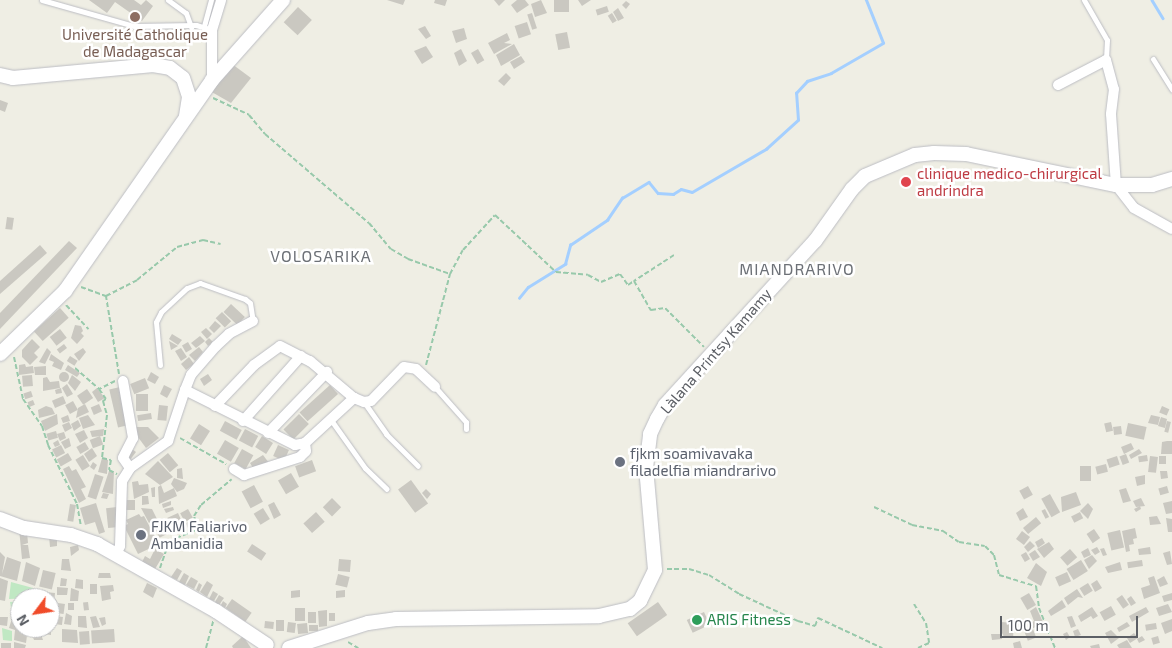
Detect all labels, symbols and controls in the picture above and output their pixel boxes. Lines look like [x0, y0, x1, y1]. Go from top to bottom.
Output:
marker: Université Catholique de Madagascar [129, 11, 141, 23]
place label: Université Catholique de Madagascar [62, 25, 208, 60]
place label: clinique medico-chirurgical andrindra [917, 164, 1102, 199]
marker: clinique medico-chirurgical andrindra [899, 175, 913, 189]
district label: VOLOSARIKA [269, 246, 373, 266]
district label: MIANDRARIVO [738, 259, 856, 279]
street label: Làlana Printsy Kamamy [657, 285, 775, 417]
place label: fjkm soamivavaka filadelfia miandrarivo [630, 444, 776, 479]
marker: fjkm soamivavaka filadelfia miandrarivo [614, 456, 626, 468]
place label: FJKM Faliarivo Ambanidia [151, 517, 247, 552]
marker: FJKM Faliarivo Ambanidia [135, 529, 147, 541]
north arrow [10, 588, 60, 638]
scale bar [1002, 606, 1140, 638]
place label: ARIS Fitness [707, 611, 791, 629]
text: N [13, 612, 32, 629]
marker: ARIS Fitness [691, 614, 703, 626]
text: 100 m [1008, 616, 1049, 634]

